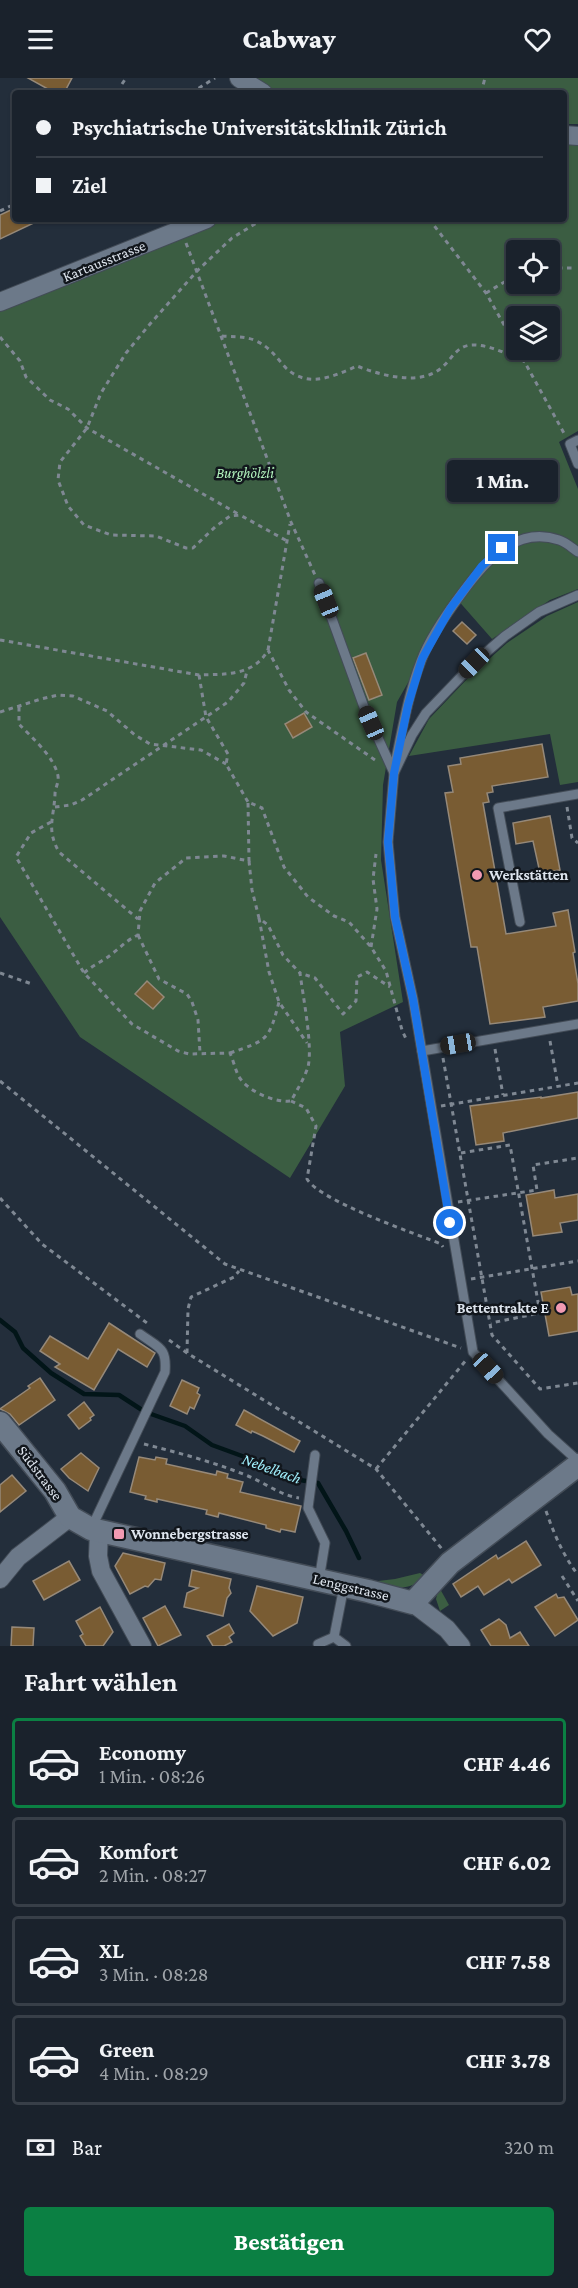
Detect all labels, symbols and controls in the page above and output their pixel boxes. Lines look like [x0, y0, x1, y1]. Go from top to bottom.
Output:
icon: menu [24, 23, 57, 56]
icon: heart [521, 23, 554, 56]
text: Cabway [242, 24, 336, 54]
text: Psychiatrische Universitätsklinik Zürich [72, 115, 447, 140]
text: Ziel [72, 173, 107, 198]
street label: Kartausstrasse [60, 237, 148, 285]
map controls [506, 240, 560, 360]
button: locate [506, 240, 560, 294]
button: layers [506, 306, 560, 360]
callout: 1 Min. [446, 461, 558, 503]
park label: Burghölzli [216, 465, 275, 482]
text: 1 Min. [476, 470, 529, 492]
route end [488, 534, 515, 561]
car [311, 581, 341, 621]
car [455, 644, 493, 682]
car [355, 703, 387, 743]
place label: Werkstätten [488, 867, 569, 883]
marker: Werkstätten [470, 868, 484, 882]
car [439, 1032, 477, 1056]
route start [436, 1209, 463, 1236]
place label: Bettentrakte E [457, 1300, 549, 1316]
marker: Bettentrakte E [554, 1301, 568, 1315]
car [469, 1349, 507, 1387]
street label: Südstrasse [14, 1443, 66, 1504]
water label: Nebelbach [240, 1450, 304, 1487]
place label: Wonnebergstrasse [130, 1526, 249, 1542]
marker: Wonnebergstrasse [112, 1527, 126, 1541]
street label: Lenggstrasse [311, 1570, 391, 1605]
text: Fahrt wählen [24, 1667, 177, 1697]
icon: car [27, 1736, 81, 1790]
text: Economy [99, 1740, 186, 1765]
text: CHF 4.46 [463, 1751, 551, 1776]
text: 1 Min. · 08:26 [99, 1765, 205, 1787]
icon: car [27, 1835, 81, 1889]
text: Komfort [99, 1839, 178, 1864]
text: CHF 6.02 [463, 1850, 551, 1875]
text: 2 Min. · 08:27 [99, 1864, 207, 1886]
icon: car [27, 1934, 81, 1988]
text: XL [99, 1938, 124, 1963]
text: CHF 7.58 [465, 1949, 551, 1974]
text: 3 Min. · 08:28 [99, 1963, 209, 1985]
icon: car [27, 2033, 81, 2087]
text: Green [99, 2037, 155, 2062]
text: CHF 3.78 [465, 2048, 551, 2073]
text: 4 Min. · 08:29 [99, 2062, 209, 2084]
icon: cash [24, 2131, 57, 2164]
text: Bar [72, 2135, 102, 2160]
text: 320 m [504, 2136, 554, 2158]
button: Bestätigen [24, 2207, 554, 2276]

